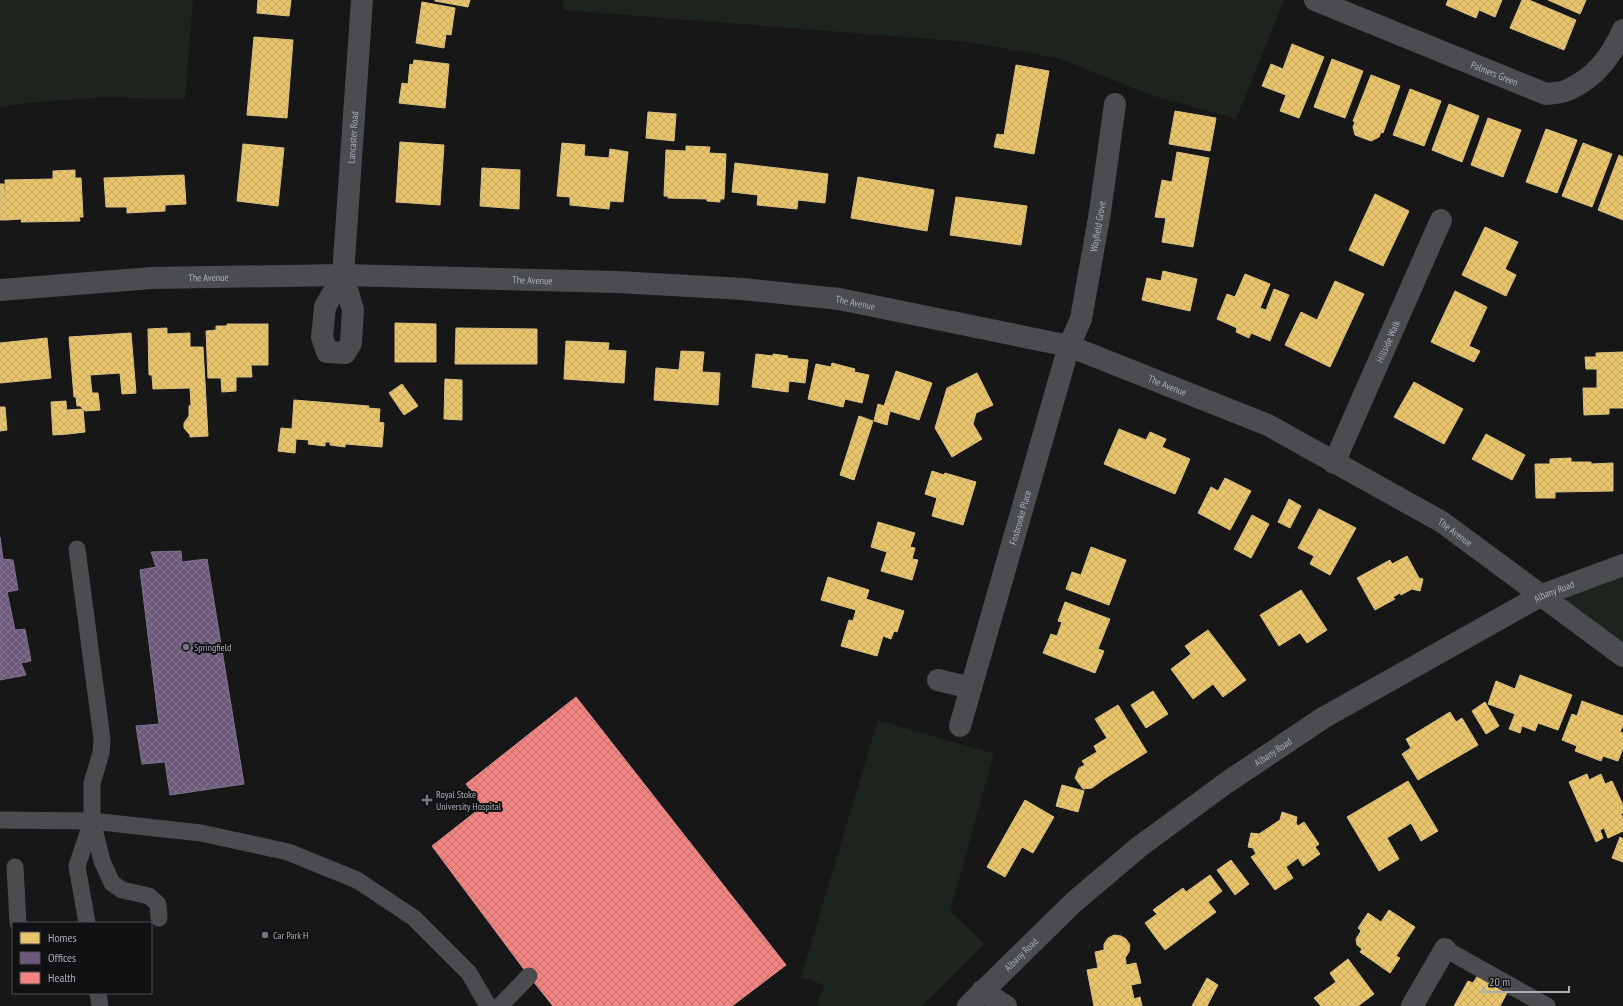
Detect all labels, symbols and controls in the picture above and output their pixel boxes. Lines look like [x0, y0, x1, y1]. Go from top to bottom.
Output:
street label: Palmers Green [1469, 58, 1520, 89]
street label: Lancaster Road [345, 111, 361, 164]
street label: Wayfield Grove [1087, 200, 1108, 253]
street label: The Avenue [188, 271, 229, 284]
street label: The Avenue [512, 273, 553, 287]
street label: The Avenue [835, 293, 876, 313]
street label: Hillside Walk [1373, 318, 1403, 365]
street label: The Avenue [1146, 372, 1188, 399]
street label: Fosbrooke Place [1006, 489, 1034, 546]
street label: The Avenue [1436, 515, 1475, 549]
street label: Albany Road [1531, 578, 1576, 605]
place label: Springfield [194, 641, 231, 654]
marker: Springfield [181, 642, 191, 652]
street label: Albany Road [1252, 735, 1294, 769]
place label: Royal Stoke University Hospital [436, 788, 502, 813]
marker: Royal Stoke University Hospital [421, 794, 433, 806]
legend [12, 922, 152, 994]
place label: Car Park H [273, 929, 308, 942]
text: Homes [48, 930, 76, 945]
marker: Car Park H [260, 930, 270, 940]
street label: Albany Road [1001, 935, 1041, 974]
text: Offices [48, 950, 76, 965]
scale bar [1483, 968, 1569, 994]
text: Health [48, 970, 76, 985]
text: 20 m [1489, 974, 1510, 989]

